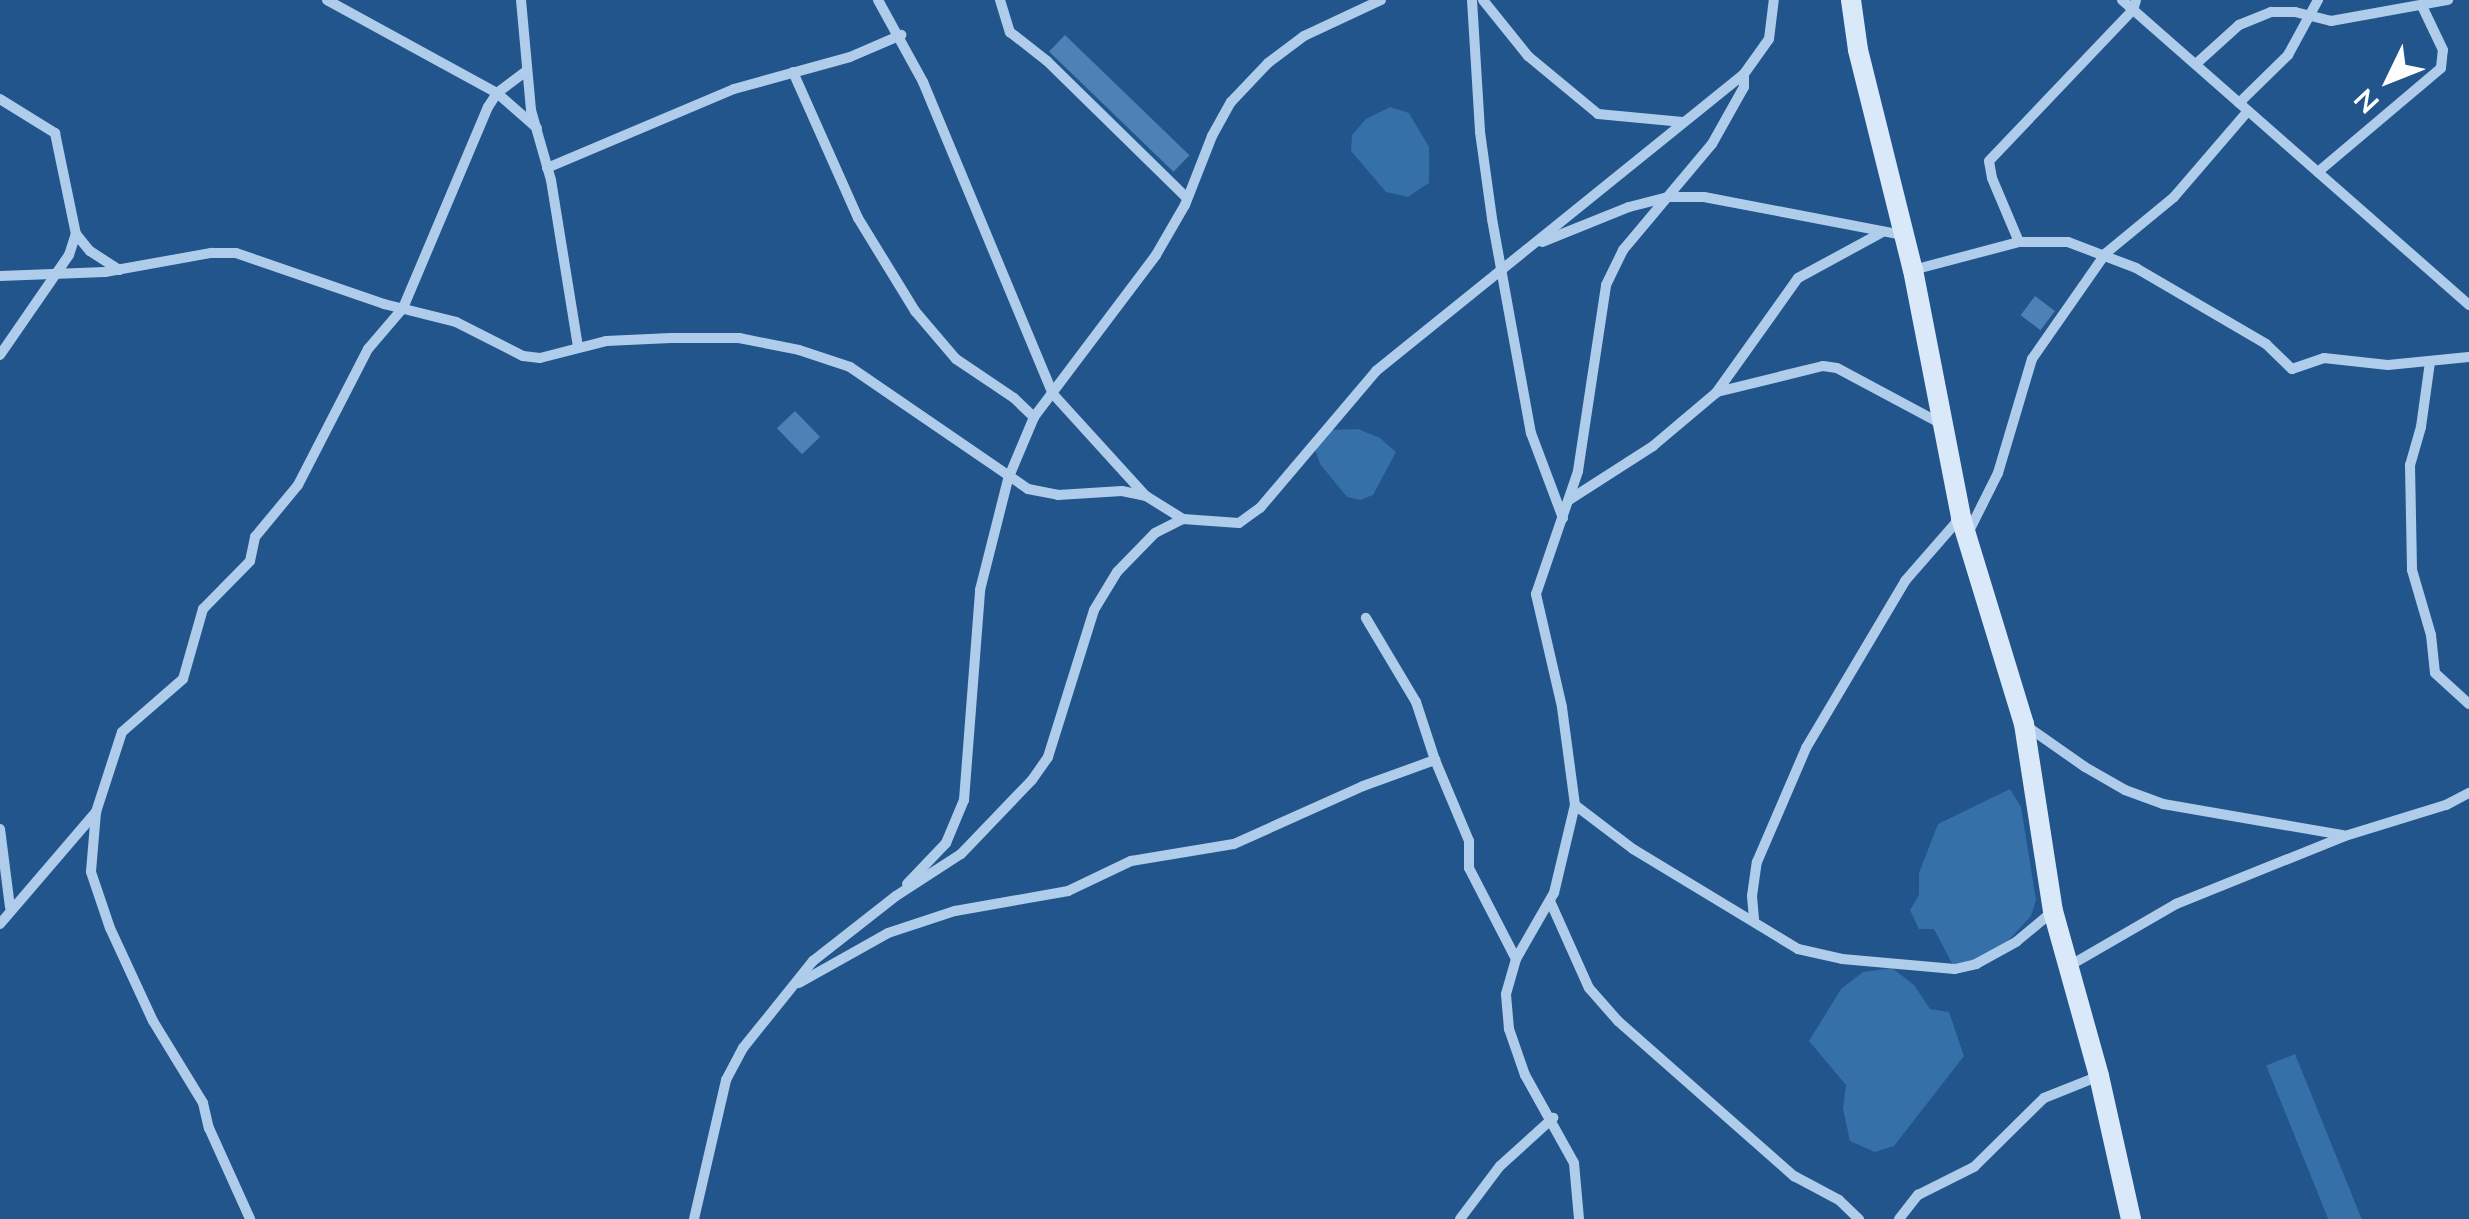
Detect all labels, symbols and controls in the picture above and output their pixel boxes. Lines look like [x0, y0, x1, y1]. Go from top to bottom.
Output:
north arrow [2339, 30, 2439, 130]
text: N [2346, 80, 2388, 121]

